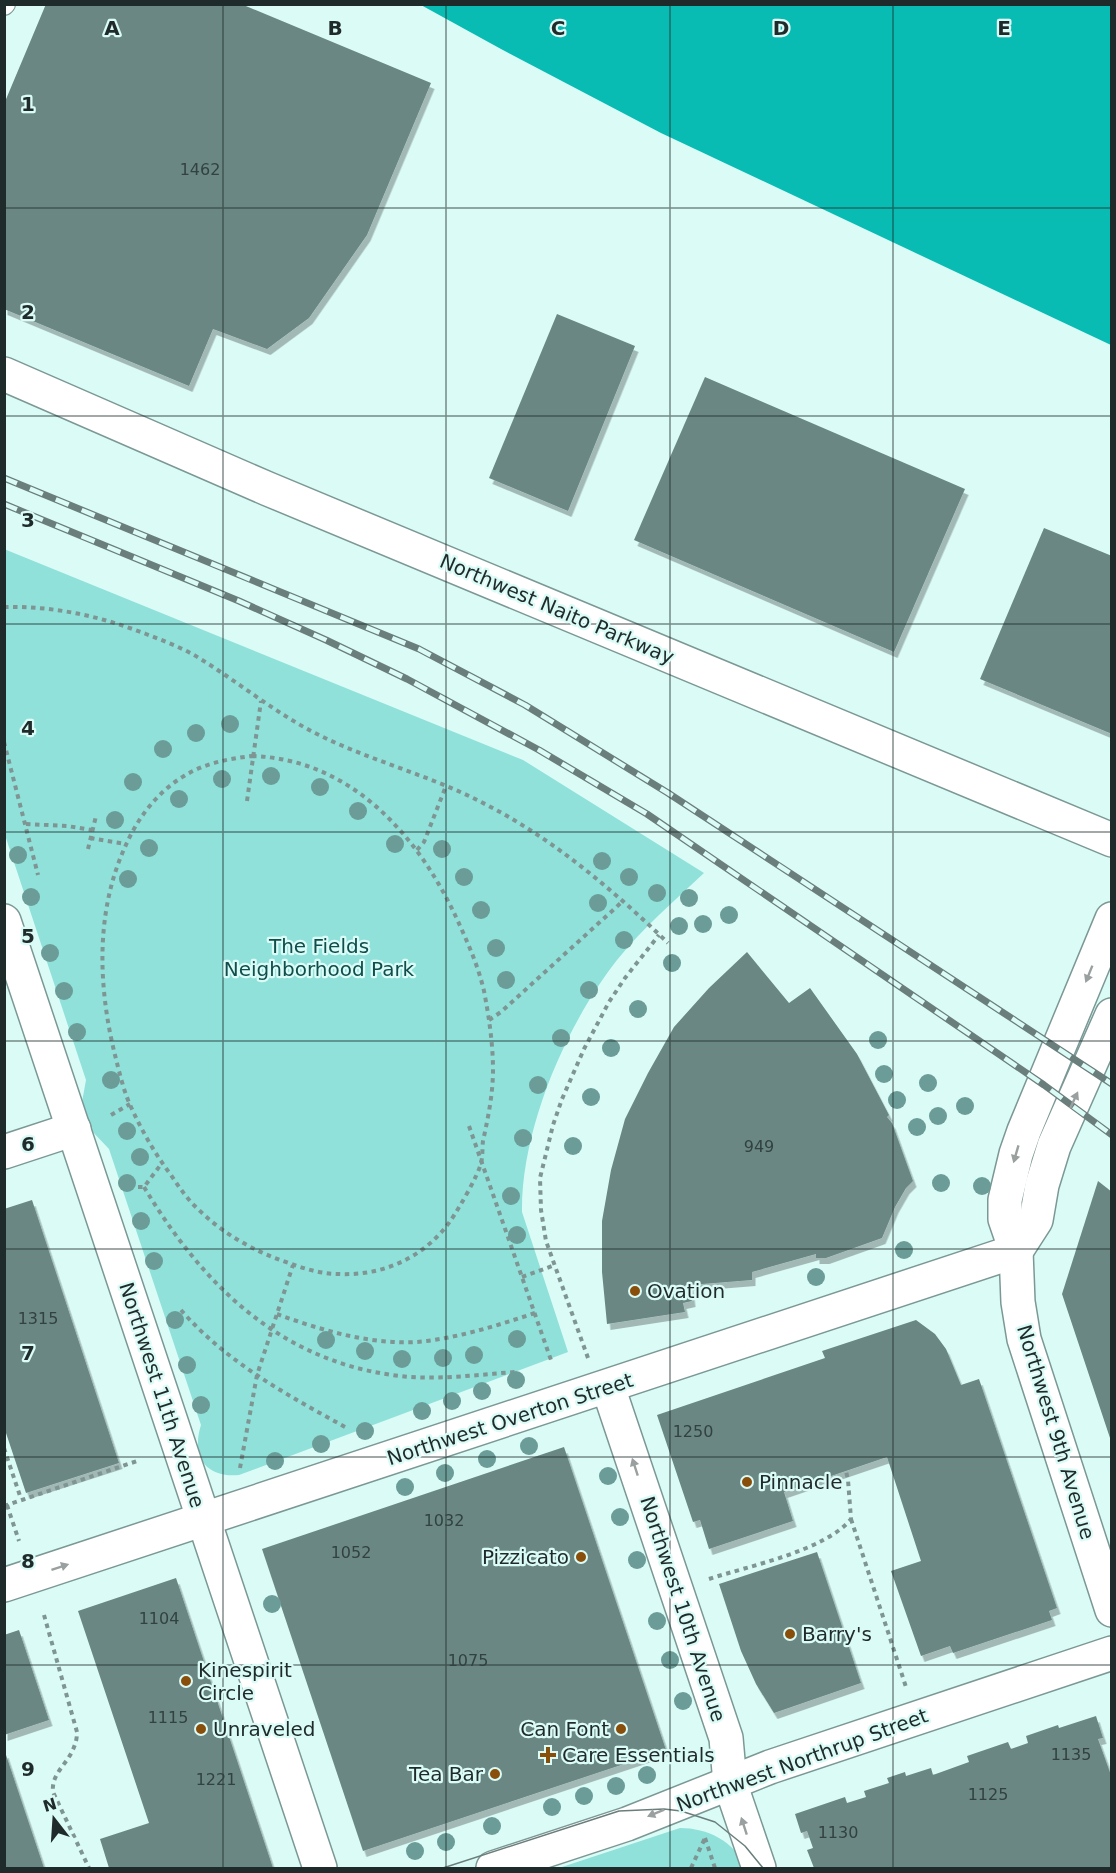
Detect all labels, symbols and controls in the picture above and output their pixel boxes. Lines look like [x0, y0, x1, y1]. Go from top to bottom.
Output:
text: A [104, 16, 120, 40]
text: B [327, 16, 343, 40]
text: C [551, 16, 565, 40]
text: D [773, 16, 789, 40]
text: E [997, 16, 1011, 40]
text: 1 [21, 92, 35, 116]
house number: 1462 [180, 160, 220, 179]
text: 2 [21, 300, 35, 324]
text: 3 [21, 508, 35, 532]
street label: Northwest Naito Parkway [436, 549, 678, 669]
text: 4 [21, 716, 35, 740]
text: 5 [21, 924, 35, 948]
park label: The Fields Neighborhood Park [224, 934, 415, 981]
one-way arrow [1084, 965, 1094, 983]
one-way arrow [1070, 1092, 1079, 1109]
text: 6 [21, 1132, 35, 1156]
house number: 949 [744, 1137, 774, 1156]
one-way arrow [1011, 1145, 1020, 1163]
street label: Northwest 11th Avenue [114, 1279, 210, 1511]
place label: Ovation [647, 1279, 725, 1303]
marker: Ovation [628, 1284, 642, 1298]
house number: 1315 [18, 1309, 58, 1328]
street label: Northwest 9th Avenue [1012, 1322, 1100, 1542]
text: 7 [21, 1341, 35, 1365]
street label: Northwest Overton Street [384, 1368, 636, 1470]
house number: 1250 [673, 1422, 713, 1441]
one-way arrow [630, 1458, 640, 1476]
place label: Pinnacle [759, 1470, 843, 1494]
marker: Pinnacle [740, 1475, 754, 1489]
street label: Northwest 10th Avenue [635, 1493, 731, 1725]
house number: 1032 [424, 1511, 464, 1530]
house number: 1052 [331, 1543, 371, 1562]
place label: Pizzicato [482, 1545, 569, 1569]
text: 8 [21, 1549, 35, 1573]
marker: Pizzicato [574, 1550, 588, 1564]
one-way arrow [51, 1562, 69, 1571]
house number: 1104 [139, 1609, 179, 1628]
place label: Barry's [802, 1622, 872, 1646]
marker: Barry's [783, 1627, 797, 1641]
house number: 1075 [448, 1651, 488, 1670]
place label: Kinespirit Circle [198, 1658, 292, 1705]
marker: Kinespirit Circle [179, 1674, 193, 1688]
street label: Northwest Northrup Street [673, 1703, 931, 1817]
house number: 1115 [148, 1708, 188, 1727]
place label: Unraveled [213, 1717, 316, 1741]
place label: Can Font [520, 1717, 609, 1741]
marker: Unraveled [194, 1722, 208, 1736]
marker: Can Font [614, 1722, 628, 1736]
place label: Care Essentials [562, 1743, 715, 1767]
house number: 1135 [1051, 1745, 1091, 1764]
marker: Care Essentials [539, 1746, 557, 1764]
text: 9 [21, 1757, 35, 1781]
place label: Tea Bar [408, 1762, 484, 1786]
marker: Tea Bar [488, 1767, 502, 1781]
house number: 1221 [196, 1770, 236, 1789]
house number: 1125 [968, 1785, 1008, 1804]
north arrow [24, 1789, 84, 1849]
text: N [41, 1794, 59, 1816]
one-way arrow [647, 1809, 665, 1818]
one-way arrow [739, 1817, 749, 1835]
house number: 1130 [818, 1823, 858, 1842]

